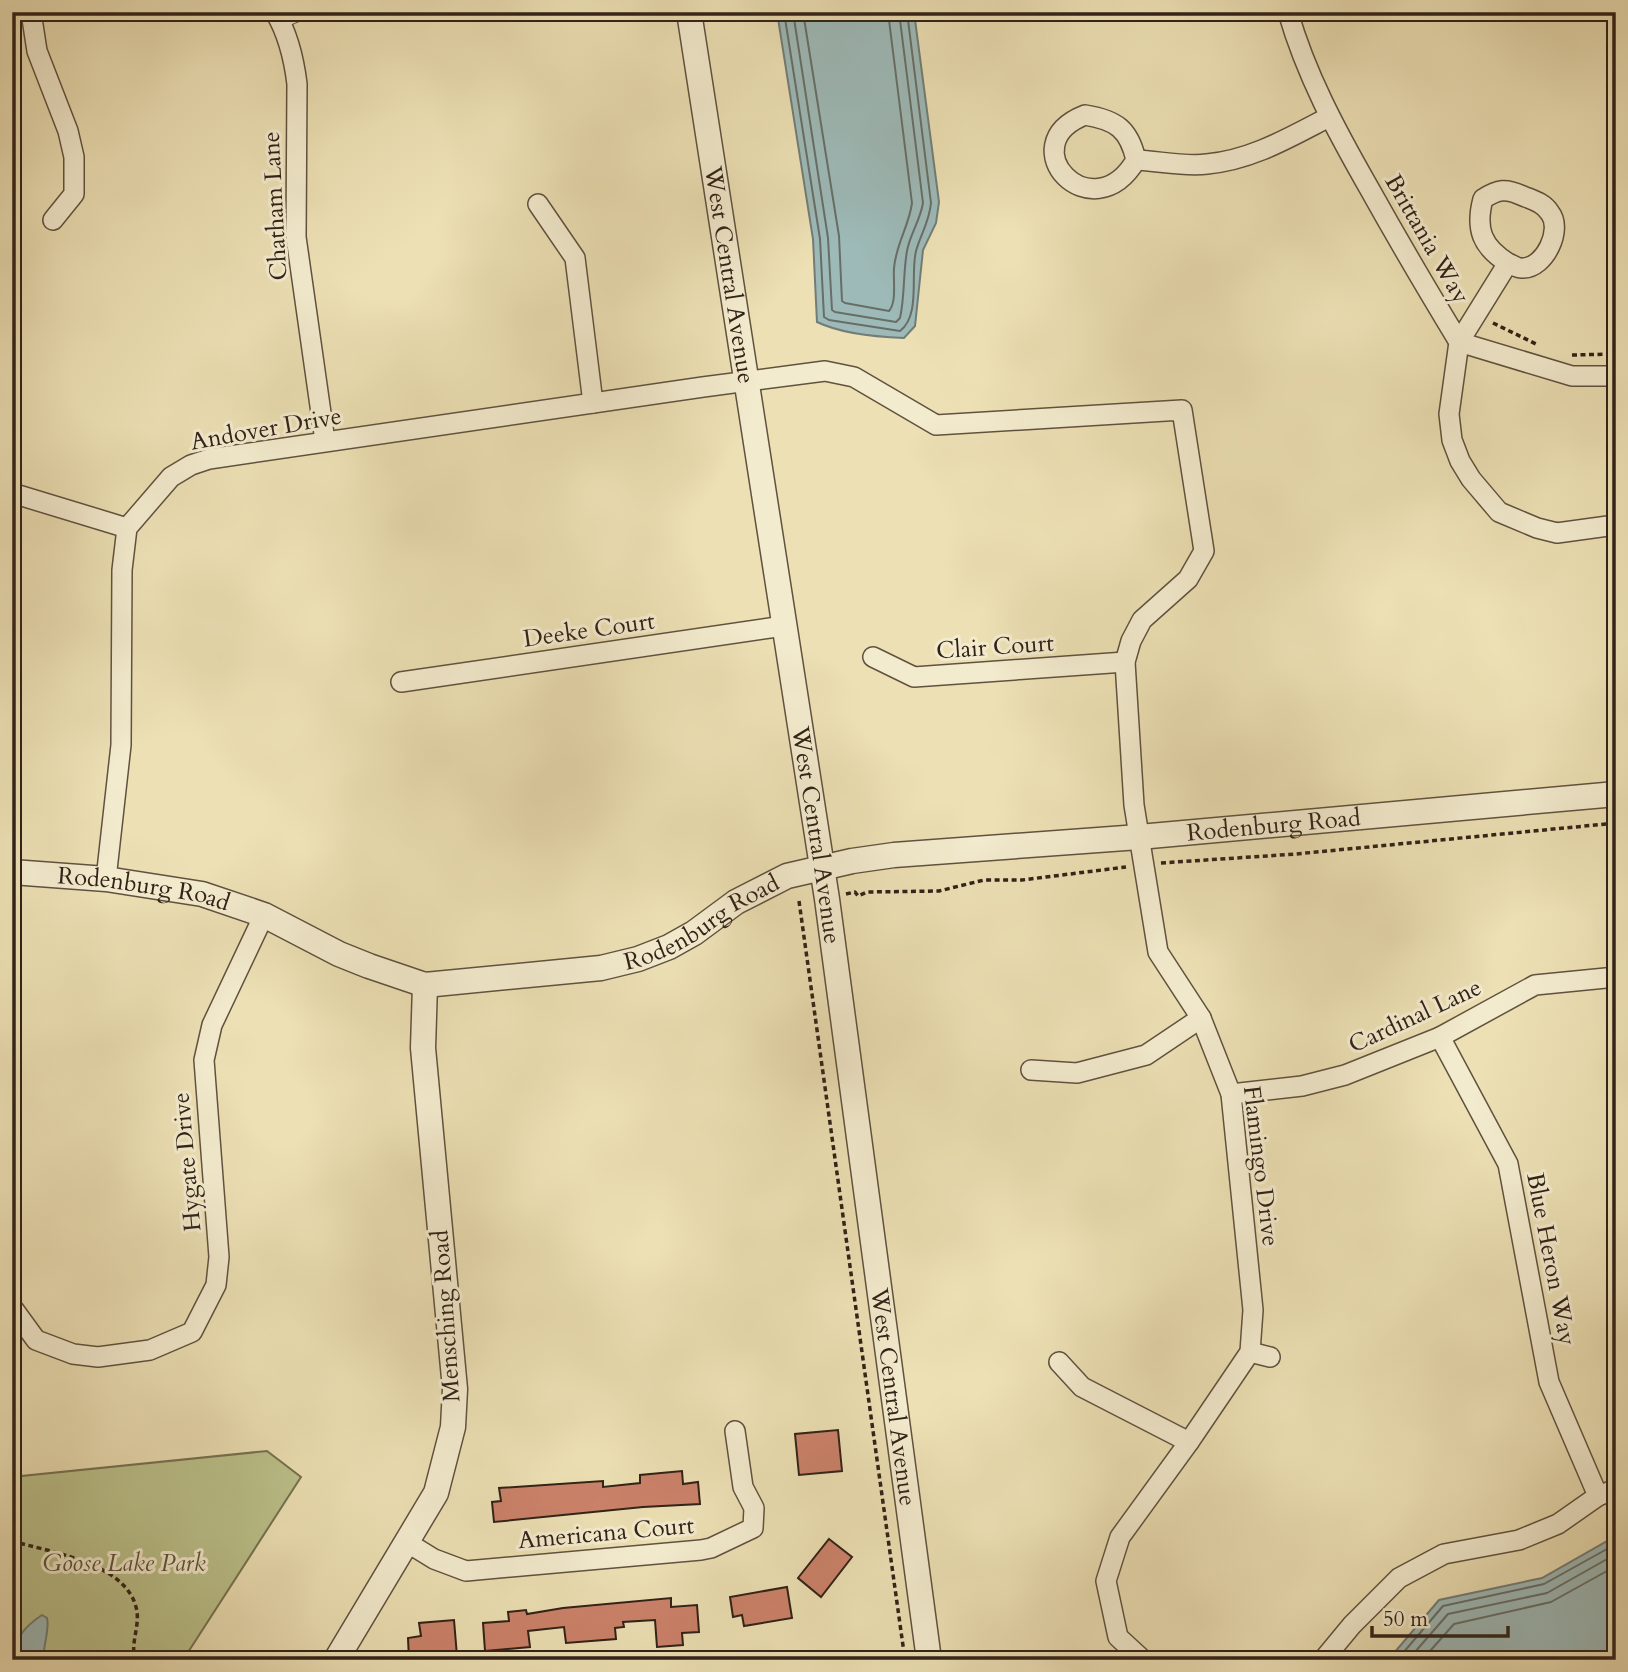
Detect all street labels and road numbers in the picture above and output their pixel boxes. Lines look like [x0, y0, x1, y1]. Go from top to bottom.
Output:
street label: Chatham Lane [255, 131, 295, 281]
street label: West Central Avenue [697, 163, 763, 386]
street label: Brittania Way [1377, 168, 1477, 310]
street label: Andover Drive [188, 399, 344, 459]
street label: Deeke Court [521, 604, 657, 656]
street label: Clair Court [935, 626, 1055, 668]
street label: West Central Avenue [784, 723, 849, 946]
street label: Rodenburg Road [1185, 801, 1362, 849]
street label: Rodenburg Road [56, 859, 235, 919]
street label: Rodenburg Road [620, 866, 785, 978]
street label: Cardinal Lane [1343, 971, 1487, 1061]
street label: Flamingo Drive [1235, 1084, 1287, 1248]
street label: Hygate Drive [164, 1091, 210, 1233]
street label: Blue Heron Way [1518, 1170, 1584, 1348]
street label: Mensching Road [424, 1229, 468, 1403]
street label: West Central Avenue [863, 1285, 925, 1508]
street label: Americana Court [517, 1509, 696, 1557]

